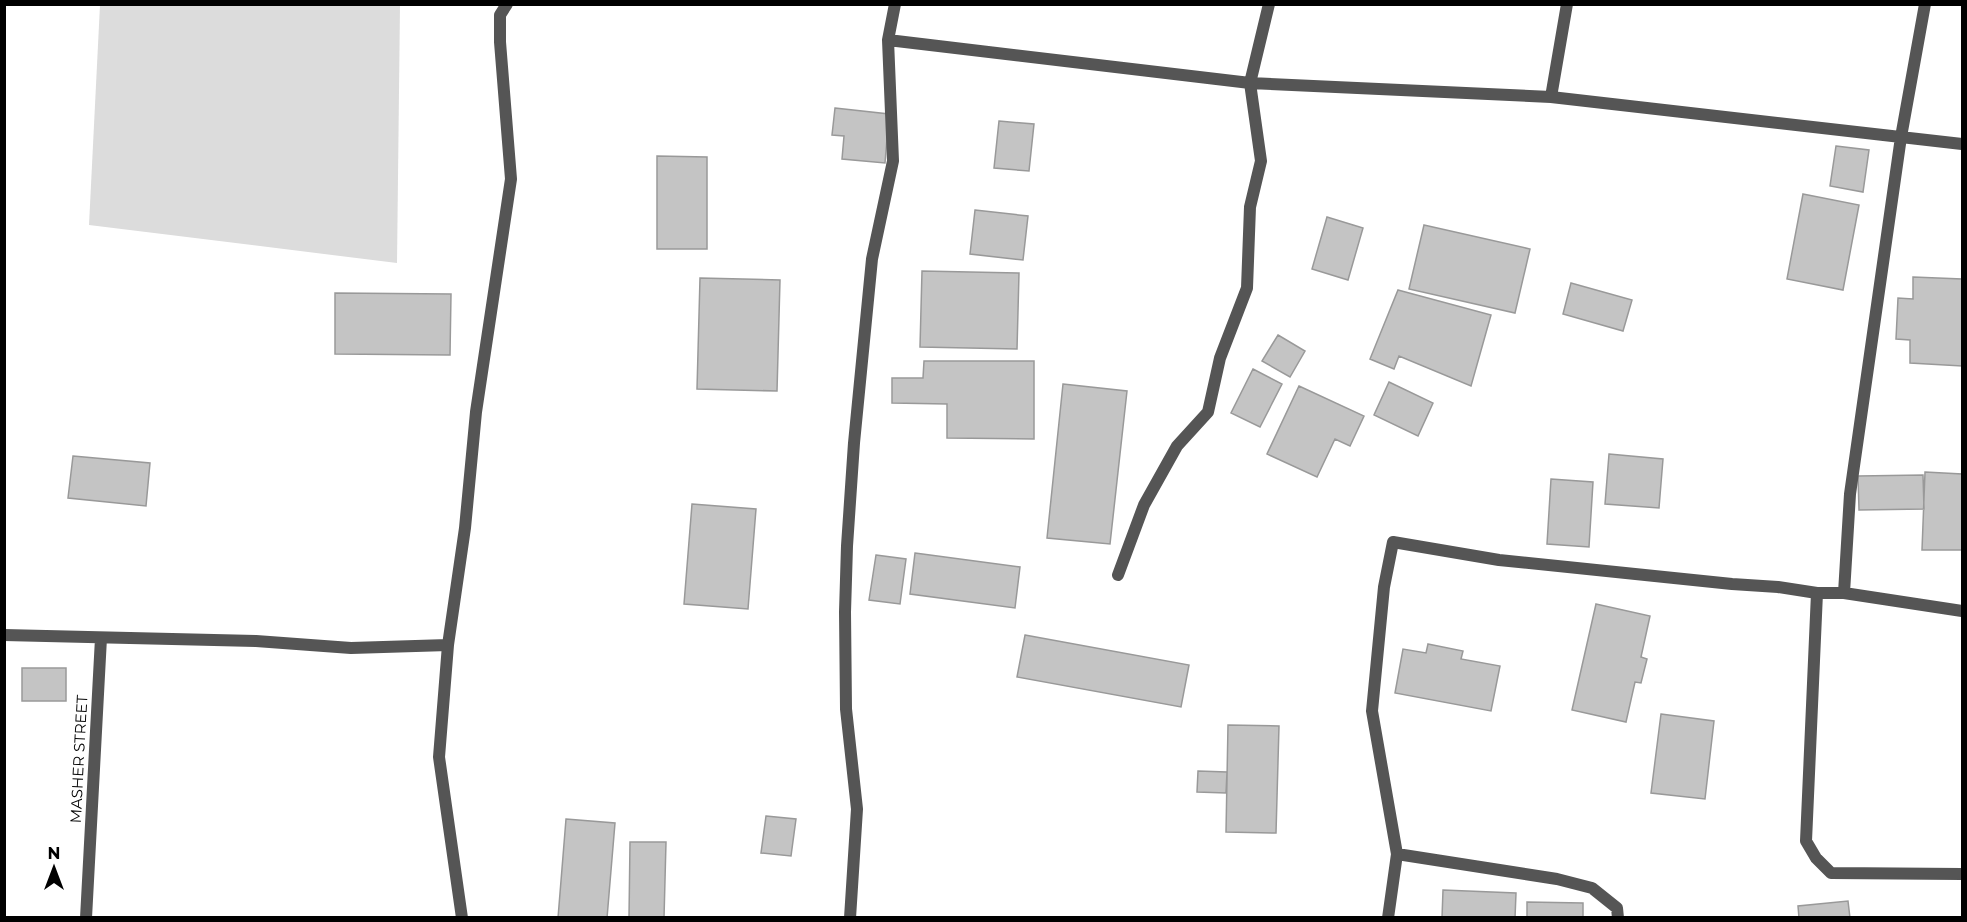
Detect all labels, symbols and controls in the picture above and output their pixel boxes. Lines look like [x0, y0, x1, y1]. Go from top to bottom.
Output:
street label: MASHER STREET [66, 694, 91, 824]
north arrow [24, 838, 84, 898]
text: N [48, 844, 60, 863]

